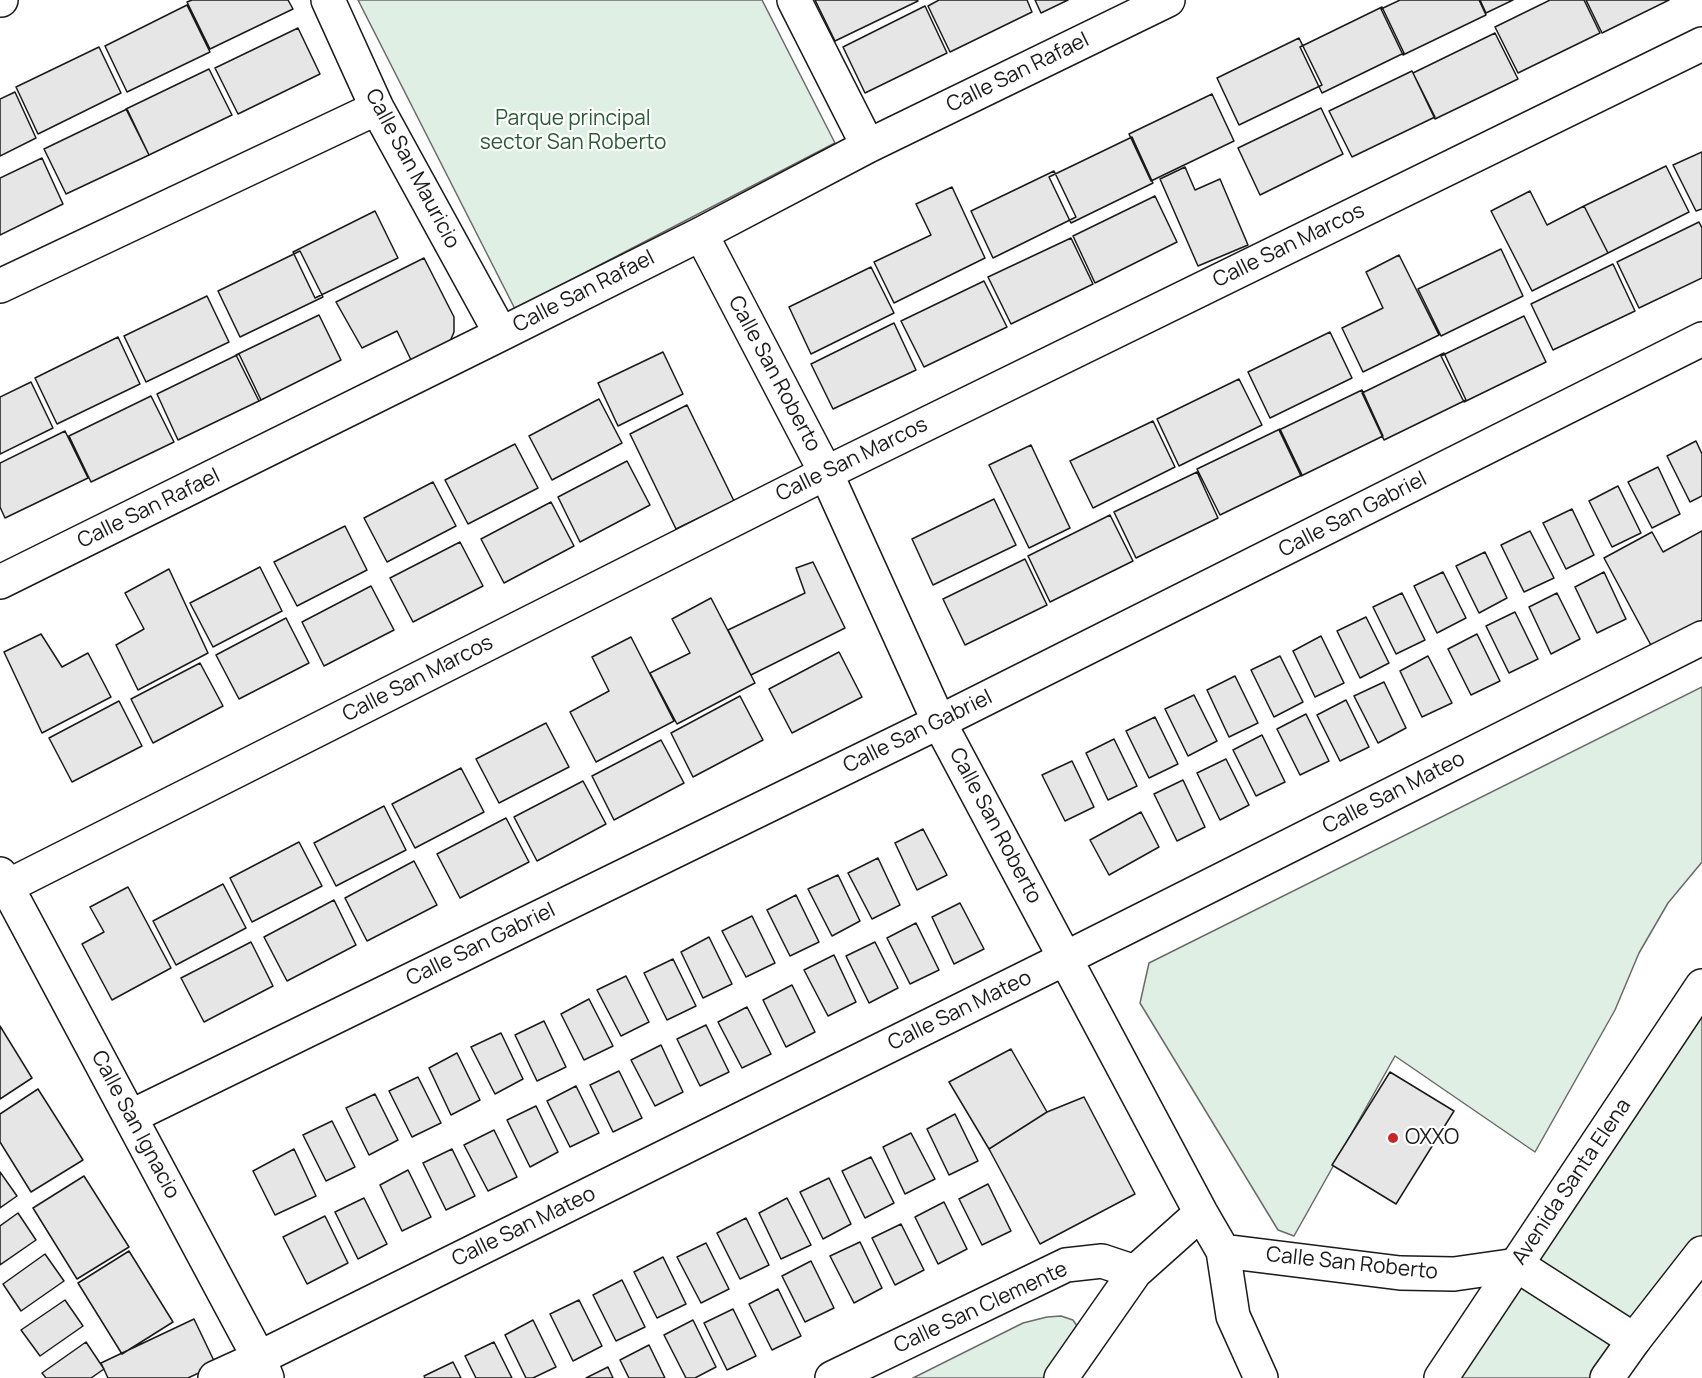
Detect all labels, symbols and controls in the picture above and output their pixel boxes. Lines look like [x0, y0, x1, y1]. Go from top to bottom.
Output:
street label: Calle San Rafael [943, 28, 1093, 118]
street label: Calle San Mauricio [359, 85, 465, 253]
park label: Parque principal sector San Roberto [480, 106, 666, 156]
street label: Calle San Marcos [1209, 198, 1369, 294]
street label: Calle San Rafael [509, 246, 659, 338]
street label: Calle San Roberto [722, 292, 826, 456]
street label: Calle San Marcos [772, 412, 932, 508]
street label: Calle San Rafael [74, 464, 224, 554]
street label: Calle San Gabriel [1275, 467, 1431, 563]
street label: Calle San Marcos [339, 630, 497, 728]
street label: Calle San Gabriel [839, 685, 997, 779]
street label: Calle San Roberto [943, 744, 1047, 908]
street label: Calle San Mateo [1319, 746, 1469, 840]
street label: Calle San Gabriel [402, 898, 560, 992]
street label: Calle San Mateo [884, 965, 1036, 1057]
street label: Calle San Ignacio [85, 1047, 185, 1203]
street label: Avenida Santa Elena [1507, 1094, 1637, 1270]
place label: OXXO [1405, 1125, 1459, 1151]
marker: OXXO [1386, 1131, 1400, 1145]
street label: Calle San Mateo [448, 1181, 600, 1273]
street label: Calle San Roberto [1265, 1242, 1439, 1286]
street label: Calle San Clemente [890, 1257, 1072, 1359]

